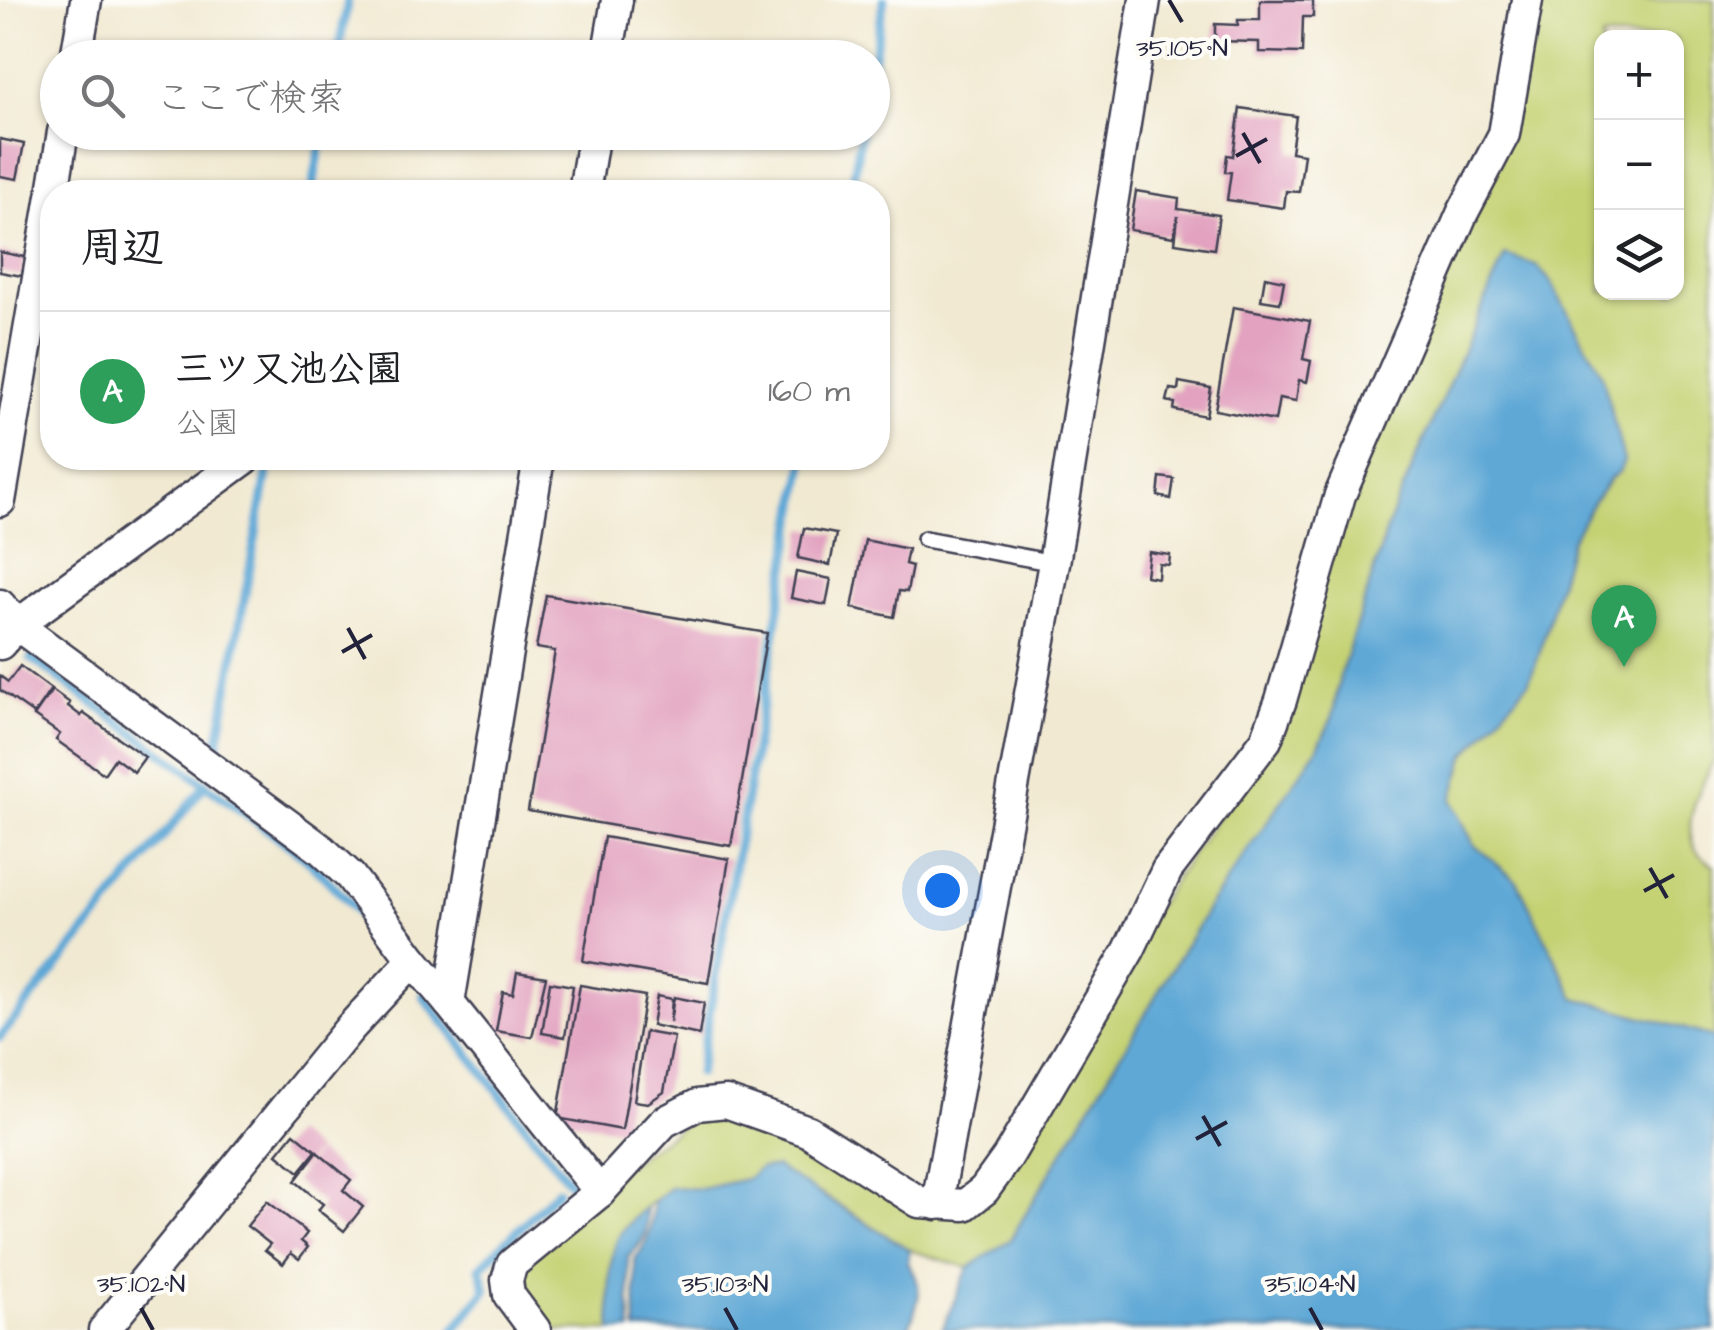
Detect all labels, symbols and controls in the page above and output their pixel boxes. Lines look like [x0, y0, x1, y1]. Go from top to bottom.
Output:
map controls [1594, 30, 1684, 300]
button: + [1594, 30, 1684, 120]
text: 35.105°N [1136, 31, 1228, 66]
search box [40, 40, 890, 150]
icon: search [75, 68, 130, 123]
text: ここで検索 [155, 73, 345, 125]
button: − [1594, 120, 1684, 210]
button: layers [1594, 210, 1684, 300]
text: 周辺 [80, 220, 164, 278]
text: 三ツ又池公園 [175, 344, 403, 396]
text: A [102, 369, 123, 414]
text: 160 m [768, 369, 850, 414]
text: 公園 [175, 401, 239, 446]
pin: A [1592, 584, 1656, 667]
your location [917, 865, 968, 916]
text: 35.102°N [97, 1267, 185, 1302]
text: 35.103°N [682, 1267, 768, 1302]
text: 35.104°N [1264, 1267, 1356, 1302]

